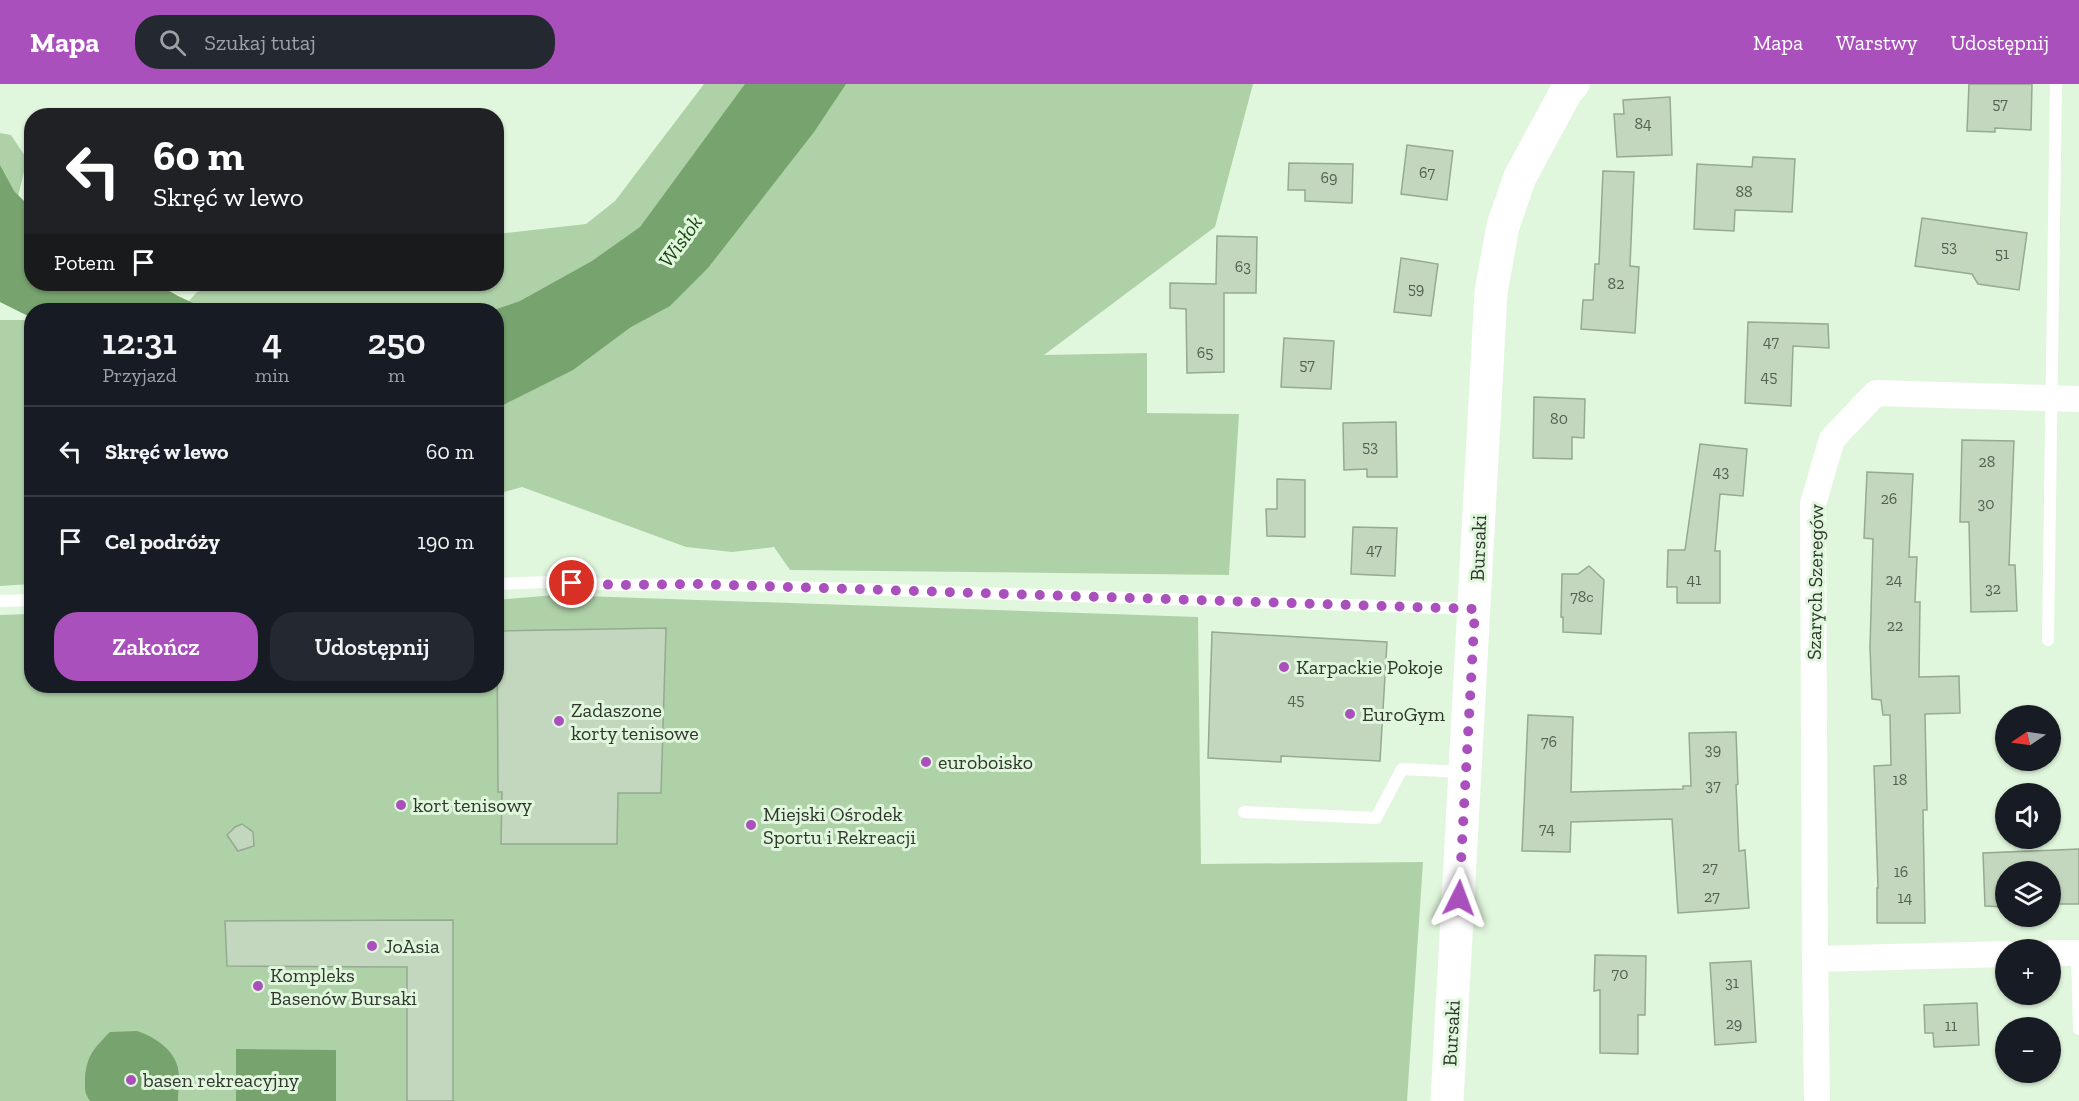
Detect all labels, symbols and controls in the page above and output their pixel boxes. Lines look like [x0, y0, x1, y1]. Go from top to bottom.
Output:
search box [135, 15, 555, 69]
text: Mapa [30, 26, 99, 59]
icon: search [156, 26, 189, 59]
text: Szukaj tutaj [204, 29, 316, 56]
text: Mapa [1753, 30, 1803, 55]
text: Warstwy [1836, 30, 1918, 55]
text: Udostępnij [1951, 30, 2049, 55]
house number: 57 [1992, 94, 2008, 113]
house number: 84 [1634, 114, 1652, 133]
text: 60 m [153, 130, 244, 181]
icon: left [54, 132, 132, 210]
house number: 67 [1419, 163, 1435, 182]
house number: 69 [1321, 168, 1338, 187]
text: Skręć w lewo [153, 181, 304, 213]
house number: 88 [1735, 182, 1753, 201]
water label: Wisłok [653, 210, 707, 272]
house number: 53 [1941, 237, 1957, 256]
house number: 51 [1995, 244, 2009, 263]
icon: arrive [127, 246, 160, 279]
text: Potem [54, 249, 115, 276]
house number: 63 [1235, 257, 1251, 276]
house number: 82 [1608, 274, 1624, 293]
house number: 59 [1408, 279, 1424, 298]
text: 12:31 [102, 320, 177, 363]
text: 4 [262, 320, 282, 363]
text: 250 [367, 320, 426, 363]
house number: 47 [1763, 332, 1779, 351]
house number: 65 [1197, 343, 1213, 362]
house number: 57 [1299, 355, 1315, 374]
text: Przyjazd [102, 363, 177, 387]
text: min [255, 363, 289, 387]
text: m [388, 363, 405, 387]
house number: 45 [1761, 367, 1777, 386]
house number: 80 [1550, 409, 1568, 428]
icon: left [54, 435, 87, 468]
house number: 53 [1362, 437, 1378, 456]
text: Skręć w lewo [105, 438, 229, 465]
text: 60 m [426, 438, 474, 465]
house number: 28 [1979, 452, 1995, 471]
house number: 43 [1713, 462, 1729, 481]
house number: 26 [1881, 489, 1897, 508]
house number: 30 [1977, 494, 1995, 513]
street label: Szarych Szeregów [1802, 503, 1828, 660]
street label: Bursaki [1465, 514, 1491, 581]
icon: arrive [54, 525, 87, 558]
text: Cel podróży [105, 528, 220, 555]
text: 190 m [417, 528, 474, 555]
house number: 47 [1366, 540, 1382, 559]
pin [546, 557, 597, 608]
icon: arrive [555, 566, 588, 599]
house number: 41 [1687, 570, 1701, 589]
house number: 24 [1886, 570, 1903, 589]
house number: 32 [1985, 579, 2001, 598]
house number: 78c [1570, 587, 1594, 606]
button: Zakończ [54, 612, 258, 681]
button: Udostępnij [270, 612, 474, 681]
house number: 22 [1887, 616, 1903, 635]
place label: Karpackie Pokoje [1296, 655, 1443, 679]
marker: Karpackie Pokoje [1277, 660, 1291, 674]
house number: 45 [1288, 690, 1304, 709]
place label: Zadaszone korty tenisowe [571, 698, 699, 745]
place label: EuroGym [1362, 702, 1446, 726]
north arrow [1995, 705, 2061, 771]
map controls [1995, 705, 2061, 1083]
marker: EuroGym [1343, 707, 1357, 721]
marker: Zadaszone korty tenisowe [552, 714, 566, 728]
house number: 76 [1541, 732, 1557, 751]
house number: 39 [1705, 740, 1721, 759]
place label: euroboisko [938, 750, 1033, 774]
marker: euroboisko [919, 755, 933, 769]
house number: 18 [1893, 770, 1907, 789]
house number: 37 [1705, 776, 1721, 795]
button: sound [1995, 783, 2061, 849]
place label: kort tenisowy [413, 793, 533, 817]
marker: kort tenisowy [394, 798, 408, 812]
place label: Miejski Ośrodek Sportu i Rekreacji [763, 802, 916, 849]
marker: Miejski Ośrodek Sportu i Rekreacji [744, 818, 758, 832]
house number: 74 [1539, 819, 1555, 838]
house number: 27 [1702, 858, 1718, 877]
button: layers [1995, 861, 2061, 927]
house number: 16 [1894, 862, 1908, 881]
position arrow [1427, 866, 1491, 930]
house number: 27 [1704, 887, 1720, 906]
house number: 14 [1898, 888, 1913, 907]
place label: JoAsia [384, 934, 440, 958]
marker: JoAsia [365, 939, 379, 953]
button: + [1995, 939, 2061, 1005]
place label: Kompleks Basenów Bursaki [270, 963, 417, 1010]
house number: 70 [1612, 964, 1628, 983]
house number: 31 [1725, 973, 1739, 992]
marker: Kompleks Basenów Bursaki [251, 979, 265, 993]
street label: Bursaki [1437, 999, 1465, 1067]
house number: 29 [1726, 1014, 1742, 1033]
house number: 11 [1945, 1016, 1957, 1035]
button: − [1995, 1017, 2061, 1083]
place label: basen rekreacyjny [142, 1068, 300, 1092]
marker: basen rekreacyjny [124, 1073, 138, 1087]

